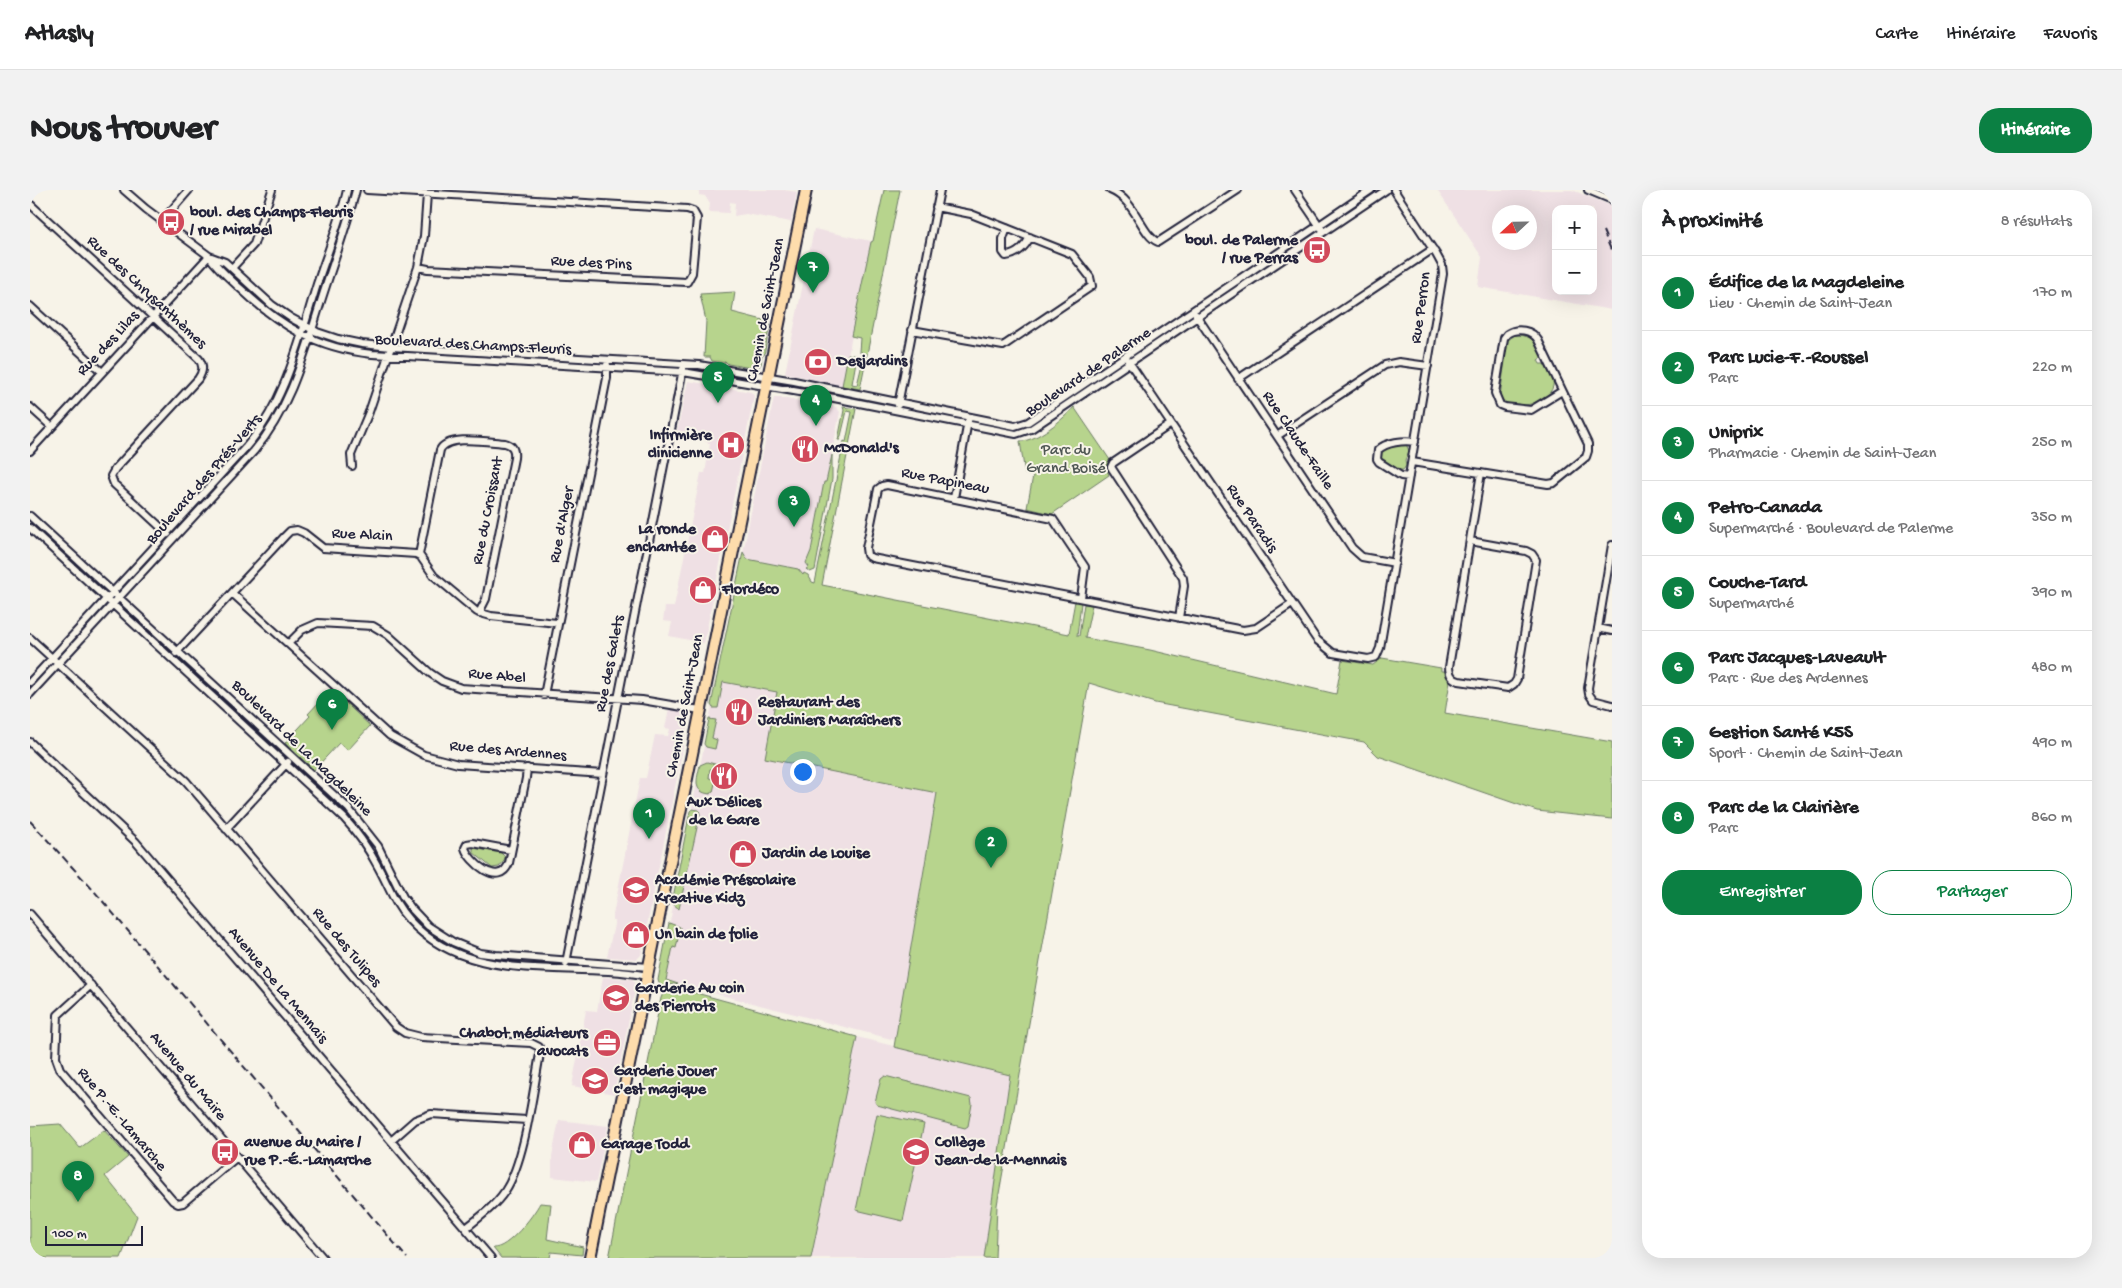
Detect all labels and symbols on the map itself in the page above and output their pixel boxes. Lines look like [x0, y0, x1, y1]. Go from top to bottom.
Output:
place label: boul. des Champs-Fleuris / rue Mirabel [189, 204, 354, 241]
north arrow [1492, 205, 1537, 250]
bus stop icon: boul. des Champs-Fleuris / rue Mirabel [156, 207, 186, 237]
street label: Rue des Chrysanthèmes [82, 232, 211, 354]
place label: boul. de Palerme / rue Perras [1184, 232, 1299, 269]
bus stop icon: boul. de Palerme / rue Perras [1302, 235, 1332, 265]
street label: Chemin de Saint-Jean [744, 236, 790, 383]
street label: Rue des Pins [550, 252, 633, 276]
pin: 7 [797, 252, 829, 293]
street label: Rue Perron [1408, 271, 1436, 345]
street label: Rue des Lilas [74, 306, 145, 381]
street label: Boulevard de Palerme [1022, 324, 1156, 422]
street label: Boulevard des Champs-Fleuris [373, 331, 573, 361]
bank icon: Desjardins [803, 347, 833, 377]
place label: Desjardins [835, 353, 908, 372]
pin: 5 [702, 362, 734, 403]
pin: 4 [800, 385, 832, 426]
street label: Rue Claude-Faille [1257, 388, 1337, 495]
street label: Boulevard des Prés-Verts [142, 410, 268, 550]
place label: Infirmière clinicienne [648, 426, 713, 464]
hospital icon: Infirmière clinicienne [716, 430, 746, 460]
restaurant icon: McDonald's [790, 434, 820, 464]
place label: McDonald's [824, 440, 900, 459]
park label: Parc du Grand Boisé [1026, 442, 1106, 479]
street label: Rue du Croissant [469, 454, 509, 567]
street label: Rue Papineau [899, 464, 991, 500]
street label: Rue Paradis [1221, 481, 1282, 558]
street label: Rue d'Alger [546, 484, 580, 565]
pin: 3 [778, 486, 810, 527]
place label: La ronde enchantée [626, 521, 697, 558]
shop icon: La ronde enchantée [700, 524, 730, 554]
street label: Rue Alain [331, 525, 393, 547]
shop icon: Flordéco [688, 575, 718, 605]
place label: Flordéco [721, 581, 780, 600]
street label: Rue des Galets [592, 613, 630, 714]
street label: Chemin de Saint-Jean [663, 632, 709, 779]
street label: Rue Abel [467, 665, 527, 689]
street label: Boulevard de La Magdeleine [226, 676, 376, 822]
pin: 6 [316, 689, 348, 730]
place label: Restaurant des Jardiniers Maraîchers [757, 694, 901, 731]
restaurant icon: Restaurant des Jardiniers Maraîchers [724, 697, 754, 727]
street label: Rue des Ardennes [449, 737, 568, 767]
your location [790, 759, 816, 785]
restaurant icon: Aux Délices de la Gare [709, 761, 739, 791]
place label: Aux Délices de la Gare [686, 794, 762, 831]
pin: 1 [633, 798, 665, 839]
pin: 2 [975, 827, 1007, 868]
shop icon: Jardin de Louise [728, 839, 758, 869]
place label: Jardin de Louise [761, 845, 871, 864]
place label: Académie Préscolaire Kreative Kidz [654, 872, 796, 909]
school or university icon: Académie Préscolaire Kreative Kidz [621, 875, 651, 905]
street label: Rue des Tulipes [307, 904, 385, 992]
shop icon: Un bain de folie [621, 920, 651, 950]
street label: Avenue De La Mennais [223, 924, 332, 1049]
place label: Un bain de folie [655, 925, 758, 945]
place label: Garderie Au coin des Pierrots [635, 980, 744, 1017]
school or university icon: Garderie Au coin des Pierrots [601, 983, 631, 1013]
place label: Chabot médiateurs avocats [459, 1025, 589, 1062]
office icon: Chabot médiateurs avocats [592, 1028, 622, 1058]
street label: Avenue du Maire [144, 1029, 230, 1126]
place label: Garderie Jouer c'est magique [614, 1063, 718, 1100]
street label: Rue P.-E.-Lamarche [72, 1064, 170, 1176]
school or university icon: Garderie Jouer c'est magique [580, 1066, 610, 1096]
shop icon: Garage Todd [567, 1130, 597, 1160]
place label: avenue du Maire / rue P.-É.-Lamarche [243, 1134, 372, 1171]
place label: Collège Jean-de-la-Mennais [934, 1134, 1067, 1171]
place label: Garage Todd [601, 1136, 691, 1155]
bus stop icon: avenue du Maire / rue P.-É.-Lamarche [210, 1137, 240, 1167]
school or university icon: Collège Jean-de-la-Mennais [901, 1137, 931, 1167]
pin: 8 [62, 1161, 94, 1202]
scale bar [45, 1223, 142, 1246]

